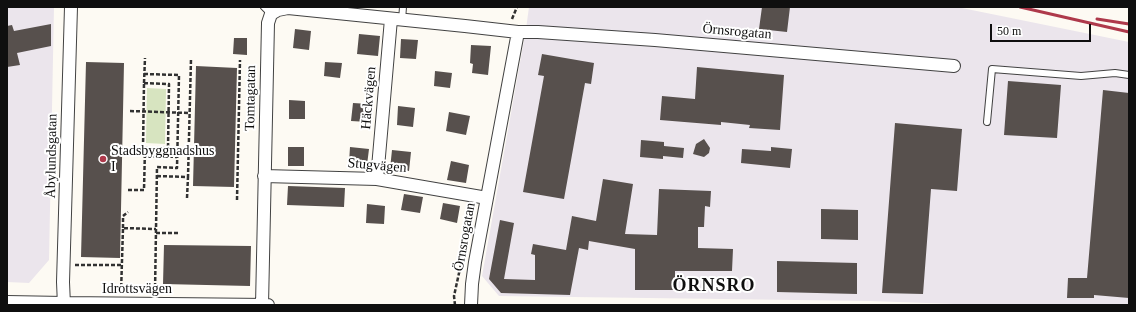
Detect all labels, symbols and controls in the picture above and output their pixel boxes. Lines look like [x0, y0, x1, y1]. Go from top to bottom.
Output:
scale bar [992, 16, 1093, 42]
street label: Örnsrogatan [702, 21, 772, 43]
text: 50 m [997, 24, 1021, 38]
street label: Tomtagatan [242, 65, 260, 131]
street label: Häckvägen [358, 66, 380, 130]
street label: Åbylundsgatan [43, 113, 61, 199]
place label: Stadsbyggnadshus I [111, 143, 214, 176]
marker: Stadsbyggnadshus I [98, 154, 108, 164]
street label: Stugvägen [347, 155, 407, 177]
street label: Örnsrogatan [451, 201, 479, 273]
district label: ÖRNSRO [672, 275, 756, 297]
street label: Idrottsvägen [102, 281, 172, 297]

